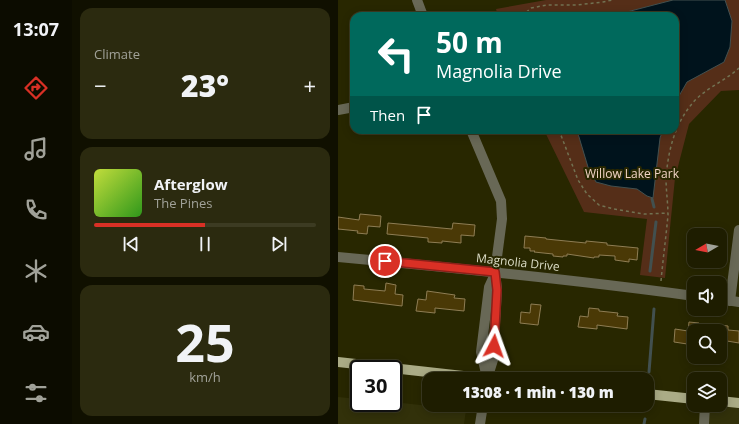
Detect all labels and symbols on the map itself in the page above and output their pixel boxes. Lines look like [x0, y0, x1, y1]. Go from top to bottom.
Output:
park label: Willow Lake Park [585, 165, 680, 182]
north arrow [687, 228, 727, 268]
pin [368, 244, 402, 278]
street label: Magnolia Drive [475, 249, 561, 275]
position arrow [473, 325, 515, 367]
speed limit sign: 30 [350, 360, 402, 412]

